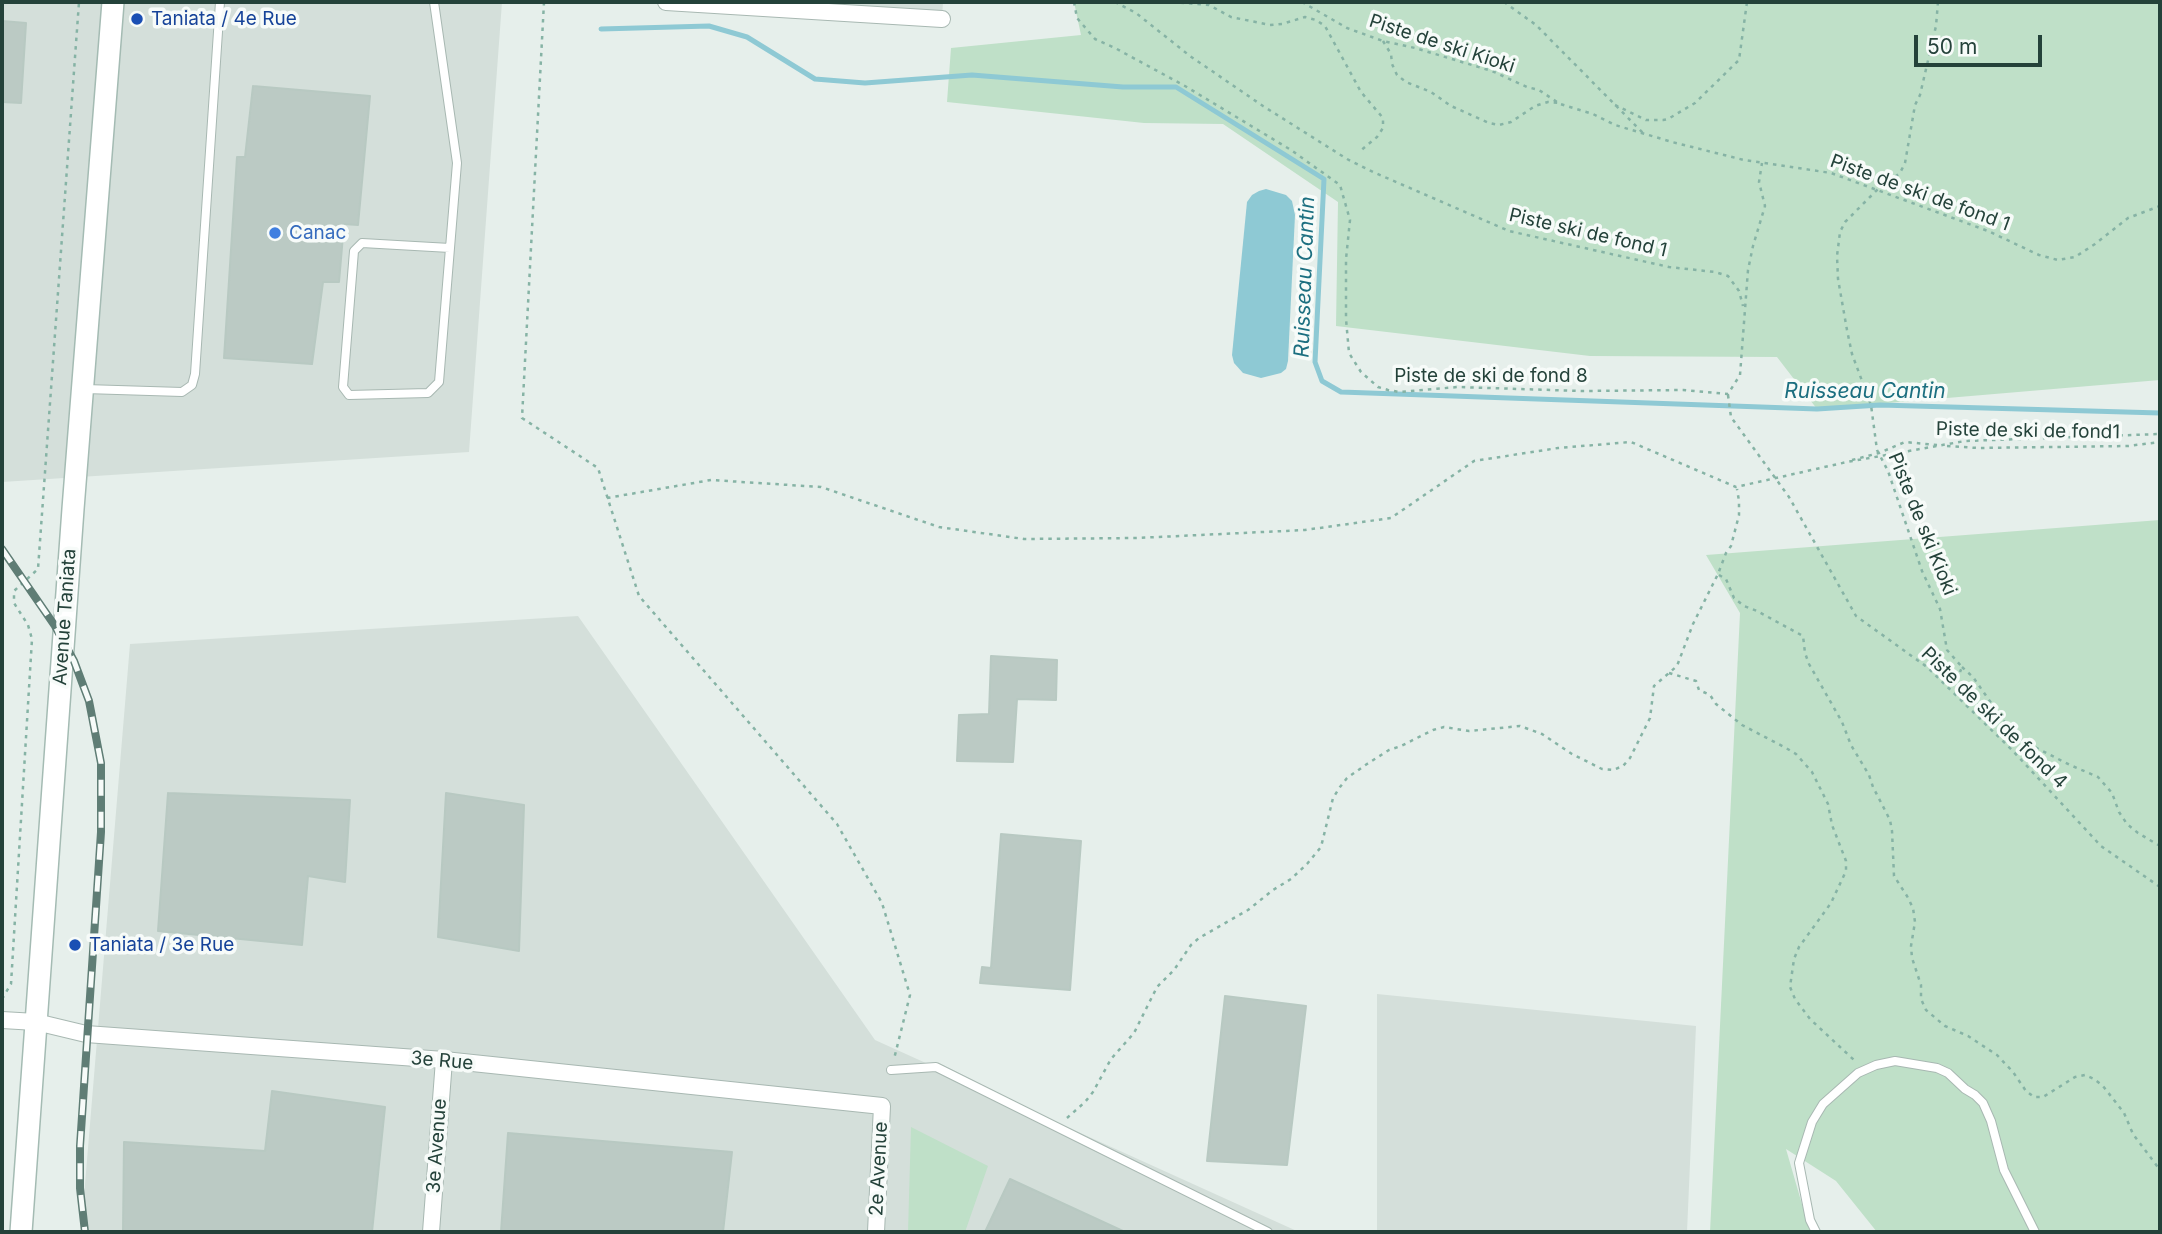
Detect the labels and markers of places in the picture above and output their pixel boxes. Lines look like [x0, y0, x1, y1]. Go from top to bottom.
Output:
place label: Taniata / 4e Rue [151, 8, 297, 30]
marker: Taniata / 4e Rue [129, 11, 145, 27]
place label: Canac [289, 222, 346, 244]
marker: Canac [267, 225, 283, 241]
place label: Taniata / 3e Rue [89, 934, 234, 956]
marker: Taniata / 3e Rue [67, 937, 83, 953]

